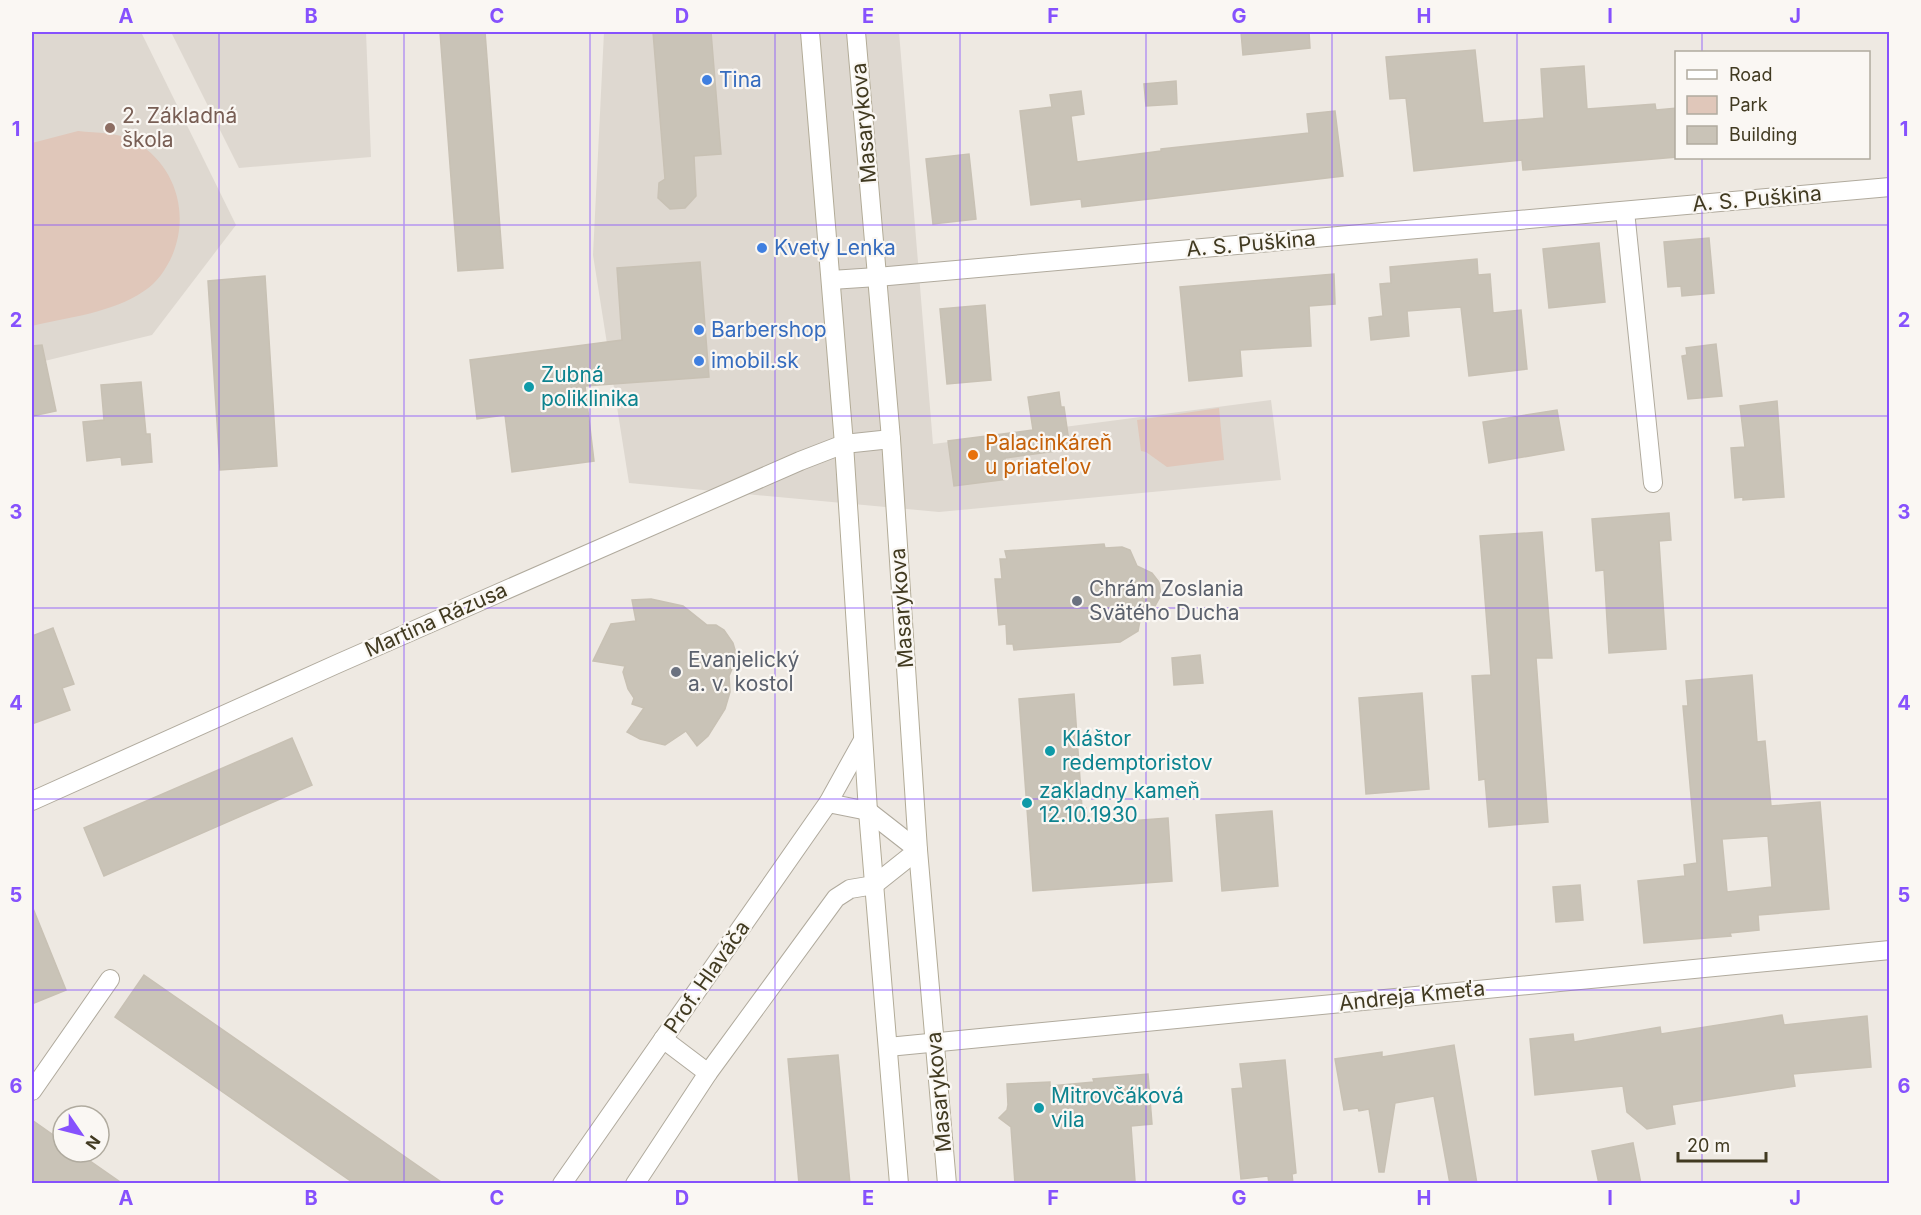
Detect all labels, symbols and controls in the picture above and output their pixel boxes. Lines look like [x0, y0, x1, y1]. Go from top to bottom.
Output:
text: A [119, 4, 134, 28]
text: B [304, 4, 318, 28]
text: C [490, 4, 504, 28]
text: D [675, 4, 689, 28]
text: E [862, 4, 874, 28]
text: F [1047, 4, 1059, 28]
text: G [1231, 4, 1247, 28]
text: H [1417, 4, 1431, 28]
text: I [1607, 4, 1613, 28]
text: J [1789, 4, 1801, 28]
legend [1675, 51, 1870, 159]
street label: Masarykova [846, 62, 881, 184]
text: Road [1729, 64, 1772, 85]
place label: Tina [719, 67, 762, 92]
marker: Tina [700, 73, 714, 87]
text: Park [1729, 94, 1768, 115]
place label: 2. Základná škola [122, 103, 237, 152]
text: 1 [12, 117, 20, 141]
text: 1 [1900, 117, 1908, 141]
marker: 2. Základná škola [103, 121, 117, 135]
text: Building [1729, 124, 1797, 145]
street label: A. S. Puškina [1691, 180, 1823, 217]
street label: A. S. Puškina [1185, 225, 1317, 262]
place label: Kvety Lenka [774, 235, 896, 260]
marker: Kvety Lenka [755, 241, 769, 255]
text: 2 [10, 308, 22, 332]
text: 2 [1898, 308, 1910, 332]
place label: Barbershop [711, 317, 827, 342]
marker: Barbershop [692, 323, 706, 337]
place label: imobil.sk [711, 348, 799, 373]
marker: imobil.sk [692, 354, 706, 368]
place label: Zubná poliklinika [541, 362, 639, 411]
marker: Zubná poliklinika [522, 380, 536, 394]
place label: Palacinkáreň u priateľov [985, 430, 1112, 479]
marker: Palacinkáreň u priateľov [966, 448, 980, 462]
text: 3 [10, 500, 22, 524]
text: 3 [1898, 500, 1910, 524]
street label: Masarykova [885, 547, 918, 669]
place label: Chrám Zoslania Svätého Ducha [1089, 576, 1244, 625]
street label: Martina Rázusa [361, 577, 511, 662]
marker: Chrám Zoslania Svätého Ducha [1070, 594, 1084, 608]
place label: Evanjelický a. v. kostol [688, 647, 800, 696]
marker: Evanjelický a. v. kostol [669, 665, 683, 679]
text: 4 [9, 691, 23, 715]
text: 4 [1897, 691, 1911, 715]
place label: Kláštor redemptoristov [1062, 726, 1213, 775]
marker: Kláštor redemptoristov [1043, 744, 1057, 758]
place label: zakladny kameň 12.10.1930 [1039, 778, 1200, 827]
marker: zakladny kameň 12.10.1930 [1020, 796, 1034, 810]
text: 5 [10, 883, 22, 907]
text: 5 [1898, 883, 1910, 907]
street label: Prof. Hlaváča [659, 916, 755, 1038]
street label: Andreja Kmeťa [1338, 975, 1486, 1016]
street label: Masarykova [921, 1031, 956, 1153]
text: 6 [10, 1074, 23, 1098]
text: 6 [1898, 1074, 1911, 1098]
place label: Mitrovčáková vila [1051, 1083, 1184, 1132]
marker: Mitrovčáková vila [1032, 1101, 1046, 1115]
north arrow [51, 1104, 111, 1164]
scale bar [1678, 1125, 1766, 1163]
text: N [82, 1132, 105, 1153]
text: 20 m [1687, 1135, 1730, 1156]
text: A [119, 1186, 134, 1210]
text: B [304, 1186, 318, 1210]
text: C [490, 1186, 504, 1210]
text: D [675, 1186, 689, 1210]
text: E [862, 1186, 874, 1210]
text: F [1047, 1186, 1059, 1210]
text: G [1231, 1186, 1247, 1210]
text: H [1417, 1186, 1431, 1210]
text: I [1607, 1186, 1613, 1210]
text: J [1789, 1186, 1801, 1210]

